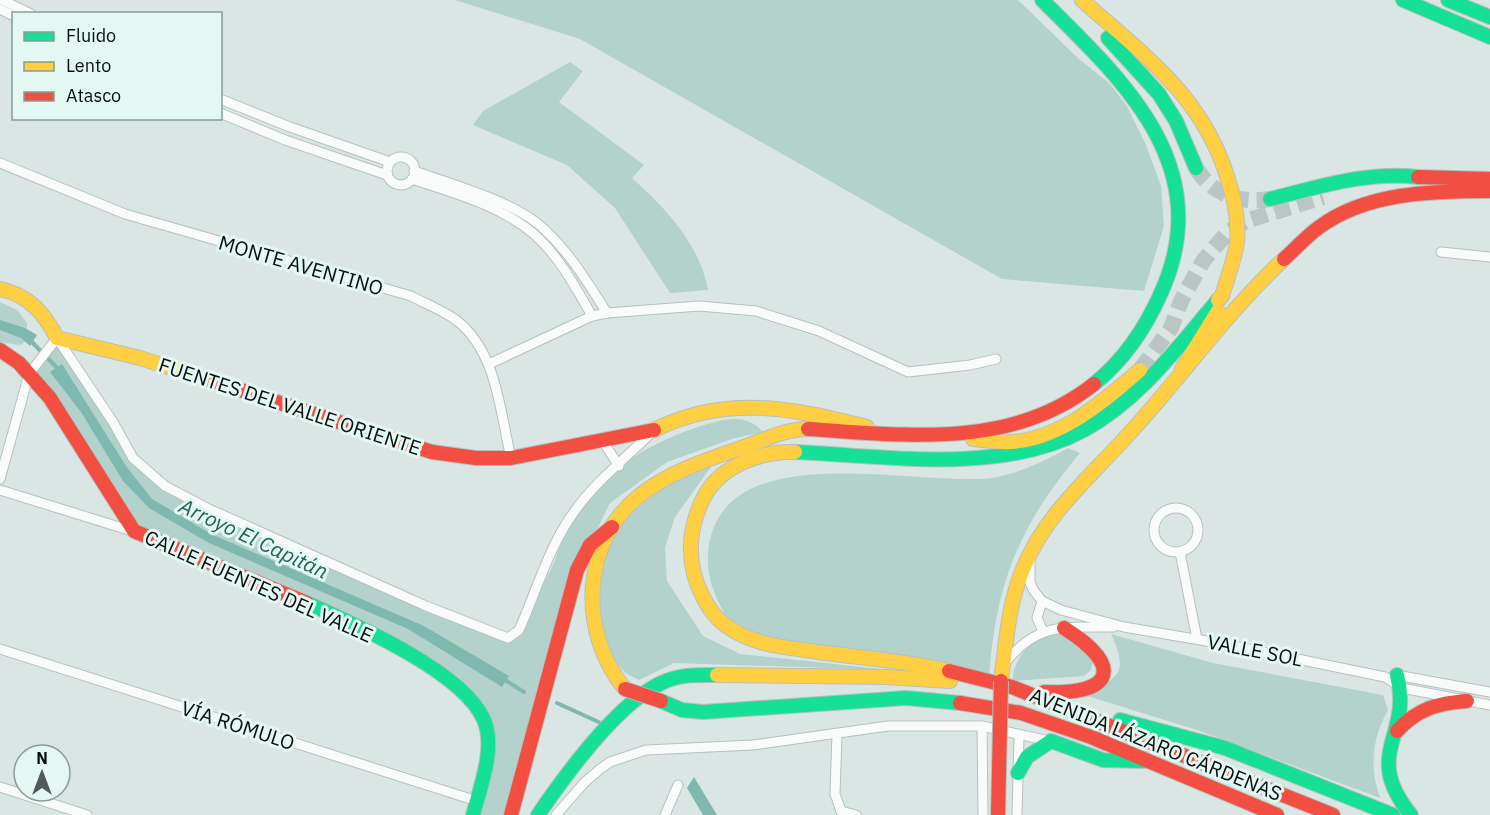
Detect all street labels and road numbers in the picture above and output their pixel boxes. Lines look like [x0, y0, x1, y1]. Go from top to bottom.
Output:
street label: MONTE AVENTINO [216, 229, 386, 301]
street label: FUENTES DEL VALLE ORIENTE [155, 351, 425, 461]
street label: CALLE FUENTES DEL VALLE [141, 523, 377, 649]
street label: VALLE SOL [1205, 628, 1305, 672]
street label: AVENIDA LÁZARO CÁRDENAS [1026, 681, 1286, 807]
street label: VÍA RÓMULO [178, 694, 298, 756]

